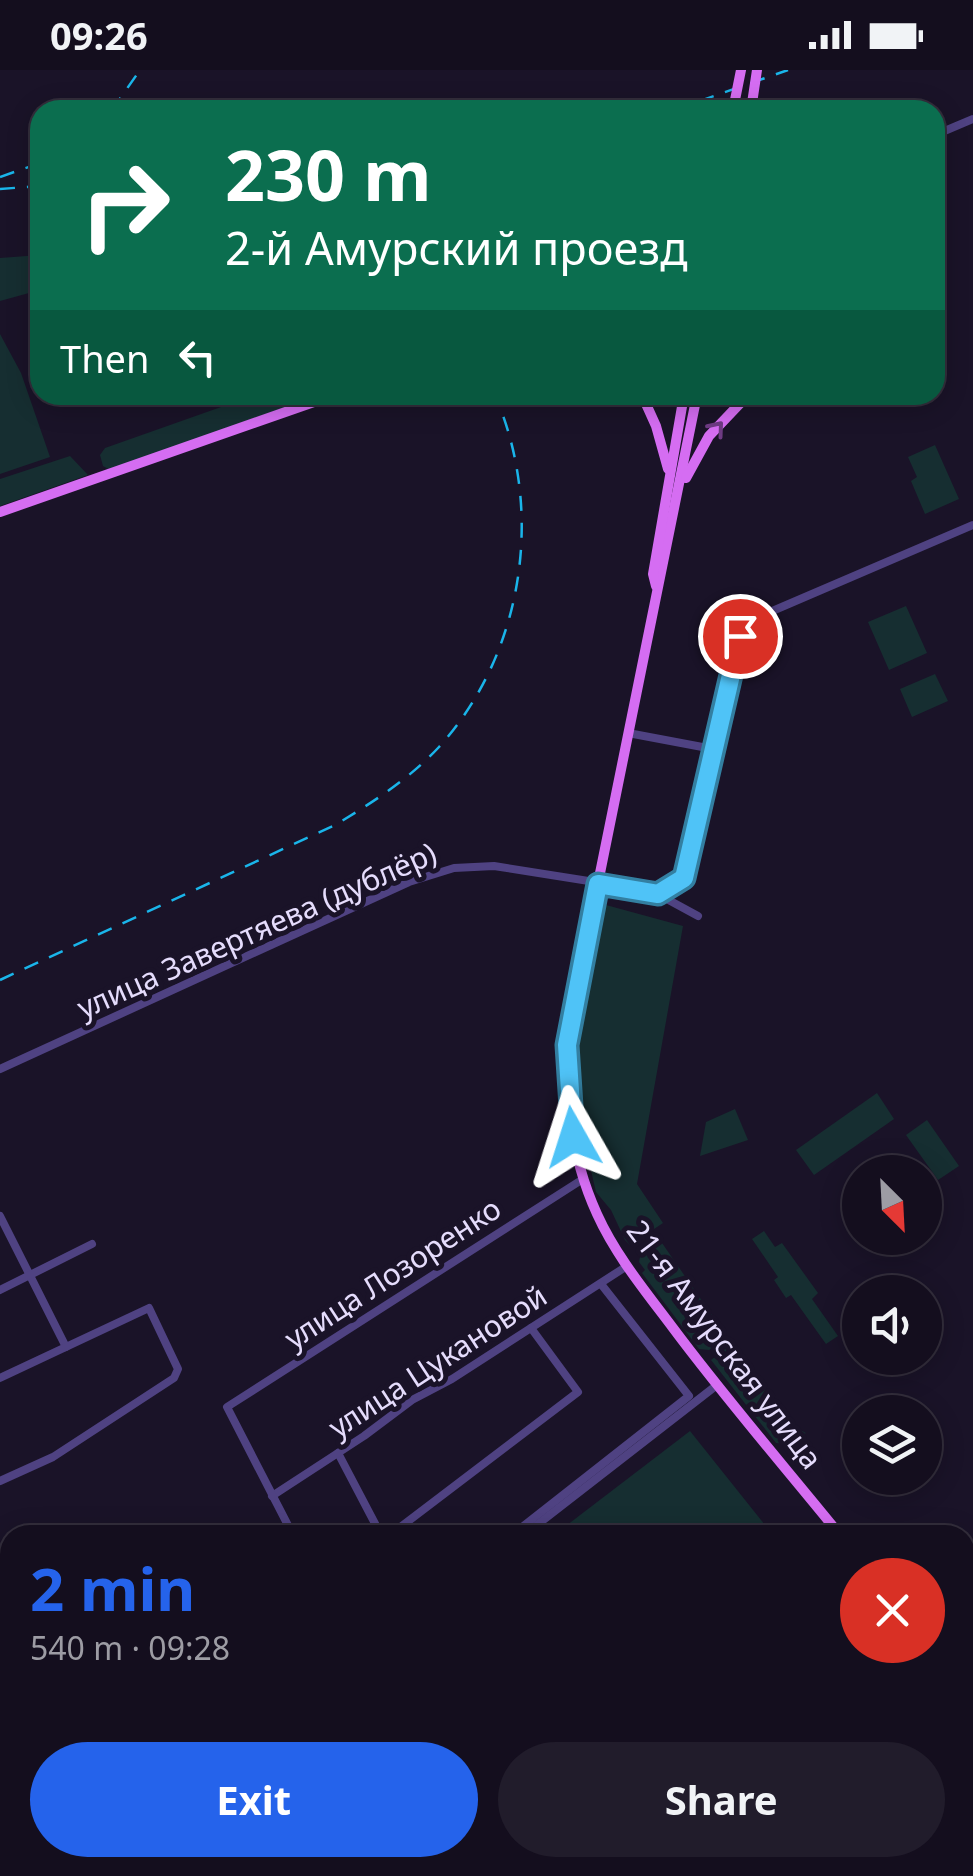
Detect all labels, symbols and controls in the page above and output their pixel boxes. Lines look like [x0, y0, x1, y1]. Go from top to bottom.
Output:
text: 09:26 [50, 9, 148, 61]
text: 230 m [225, 126, 432, 222]
icon: right [60, 140, 190, 270]
text: 2-й Амурский проезд [225, 217, 688, 278]
icon: left [170, 330, 225, 385]
text: Then [60, 332, 150, 384]
one-way arrow [705, 422, 723, 440]
pin [698, 594, 783, 679]
icon: arrive [713, 609, 768, 664]
street label: улица Завертяева (дублёр) [70, 832, 443, 1028]
position arrow [521, 1085, 625, 1189]
north arrow [842, 1155, 942, 1255]
map controls [842, 1155, 942, 1495]
street label: улица Лозоренко [276, 1187, 508, 1358]
street label: 21-я Амурская улица [618, 1211, 832, 1477]
street label: улица Цукановой [320, 1275, 554, 1447]
button: sound [842, 1275, 942, 1375]
button: layers [842, 1395, 942, 1495]
text: 2 min [30, 1547, 195, 1629]
button: close [840, 1558, 945, 1663]
text: 540 m · 09:28 [30, 1626, 230, 1669]
button: Exit [30, 1742, 478, 1857]
button: Share [498, 1742, 945, 1857]

